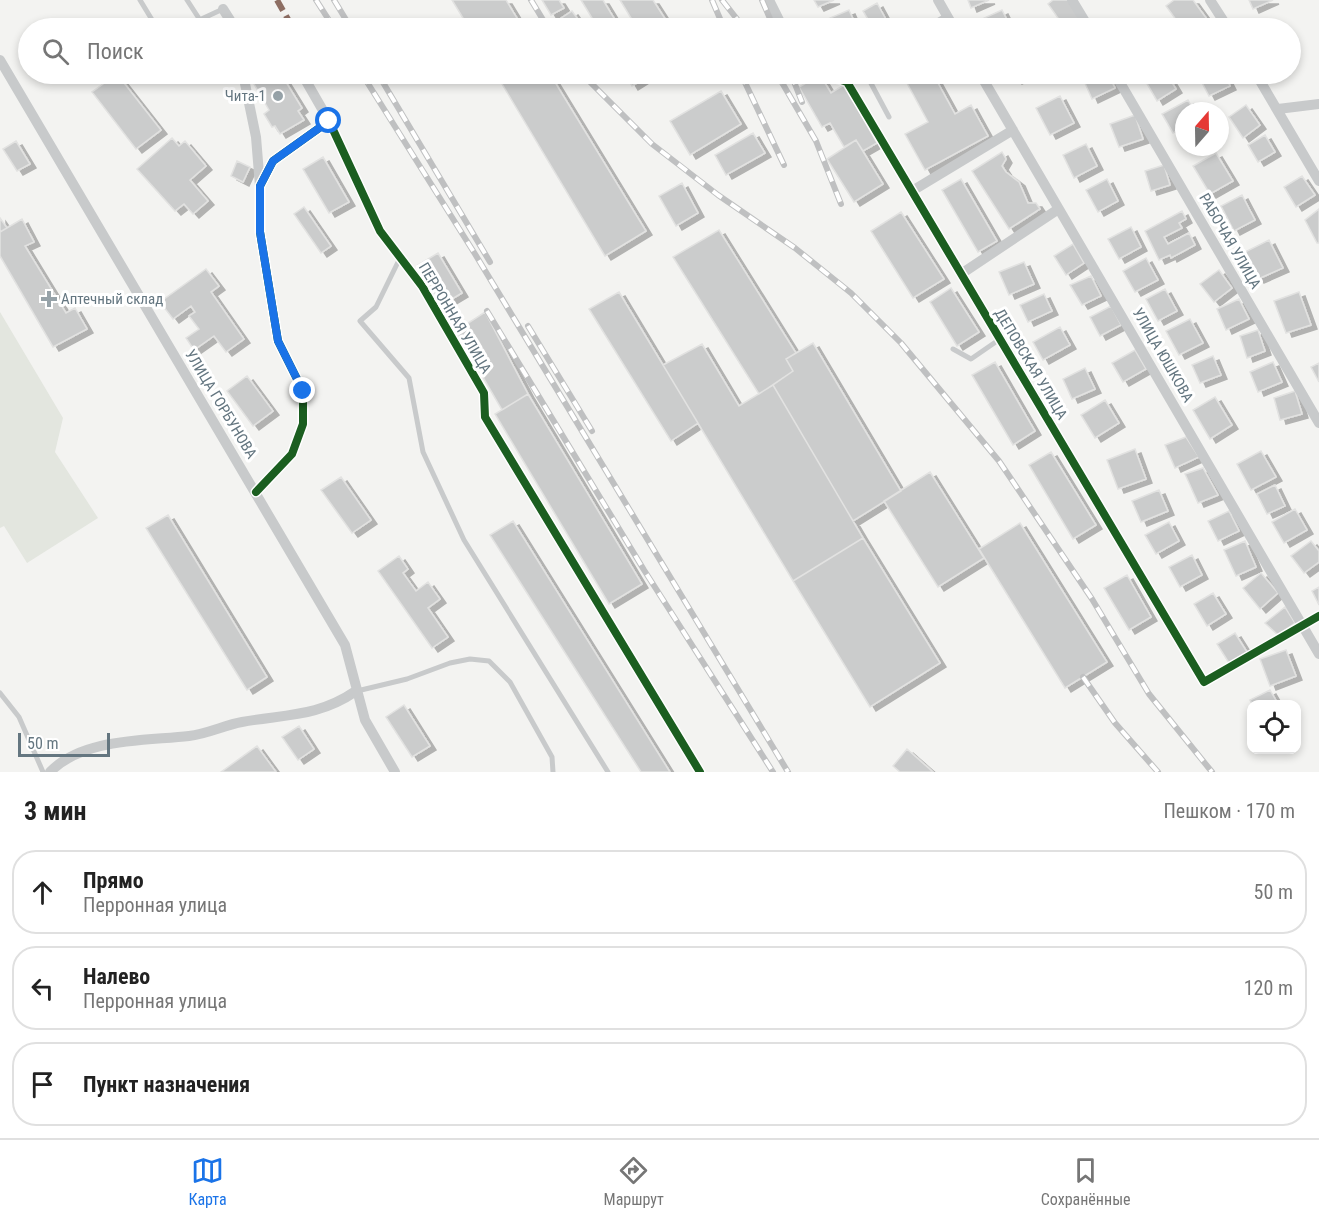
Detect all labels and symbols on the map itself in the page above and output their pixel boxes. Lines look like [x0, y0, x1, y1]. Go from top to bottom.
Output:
place label: Чита-1 [225, 87, 266, 105]
marker: Чита-1 [271, 89, 285, 103]
north arrow [1175, 102, 1229, 156]
route start [315, 107, 341, 133]
street label: РАБОЧАЯ УЛИЦА [1195, 190, 1265, 292]
street label: ПЕРРОННАЯ УЛИЦА [415, 259, 495, 377]
place label: Аптечный склад [61, 290, 163, 308]
marker: Аптечный склад [42, 292, 56, 306]
street label: ДЕПОВСКАЯ УЛИЦА [991, 305, 1071, 423]
street label: УЛИЦА ЮШКОВА [1129, 305, 1197, 406]
street label: УЛИЦА ГОРБУНОВА [181, 346, 261, 462]
route end [289, 377, 315, 403]
scale bar [18, 730, 110, 758]

